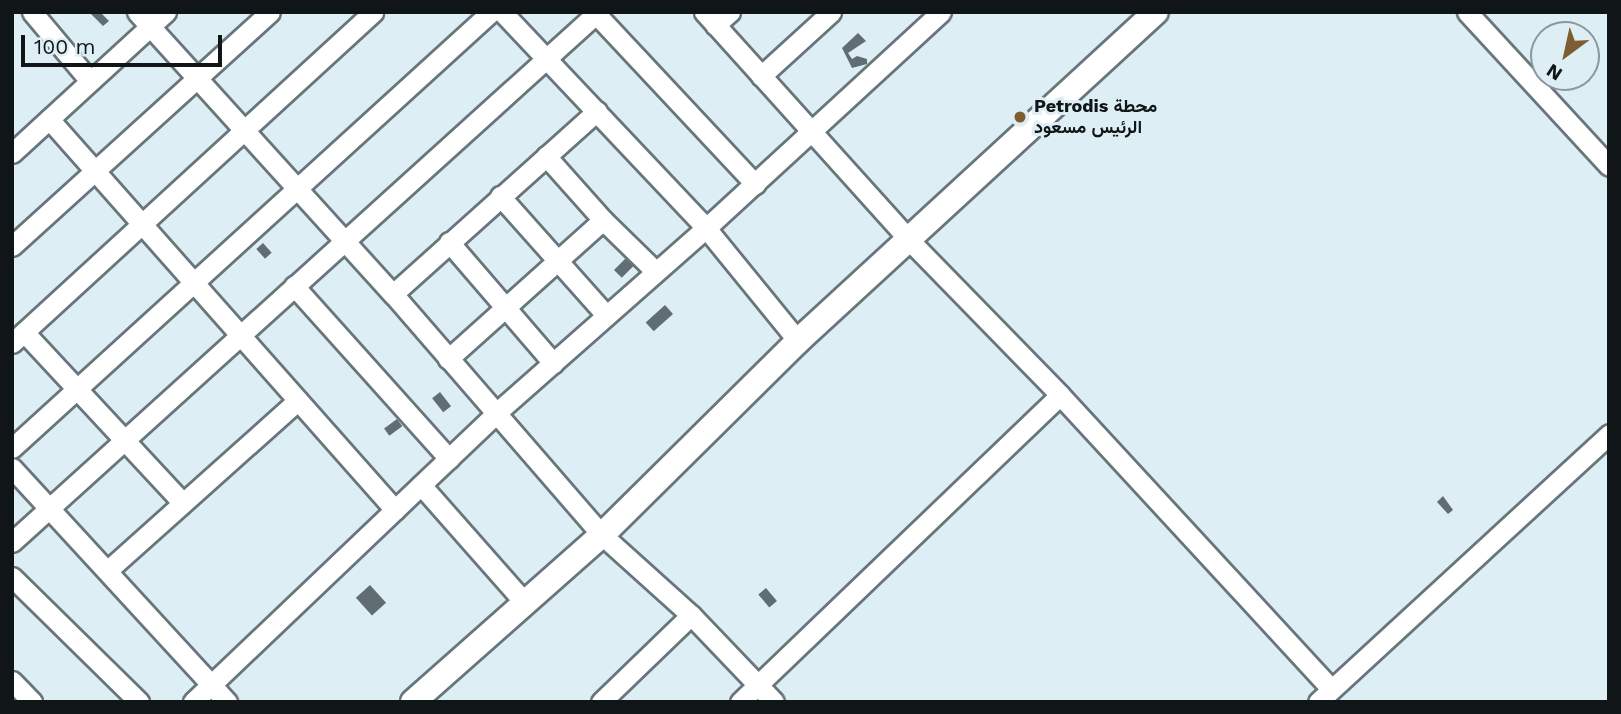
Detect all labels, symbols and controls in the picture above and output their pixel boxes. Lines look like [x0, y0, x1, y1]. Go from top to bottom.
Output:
scale bar [24, 21, 226, 65]
north arrow [1530, 21, 1600, 91]
text: 100 m [34, 34, 96, 59]
text: N [1542, 59, 1567, 86]
place label: Petrodis محطة الرئيس مسعود [1034, 96, 1157, 138]
marker: Petrodis محطة الرئيس مسعود [1012, 109, 1028, 125]

